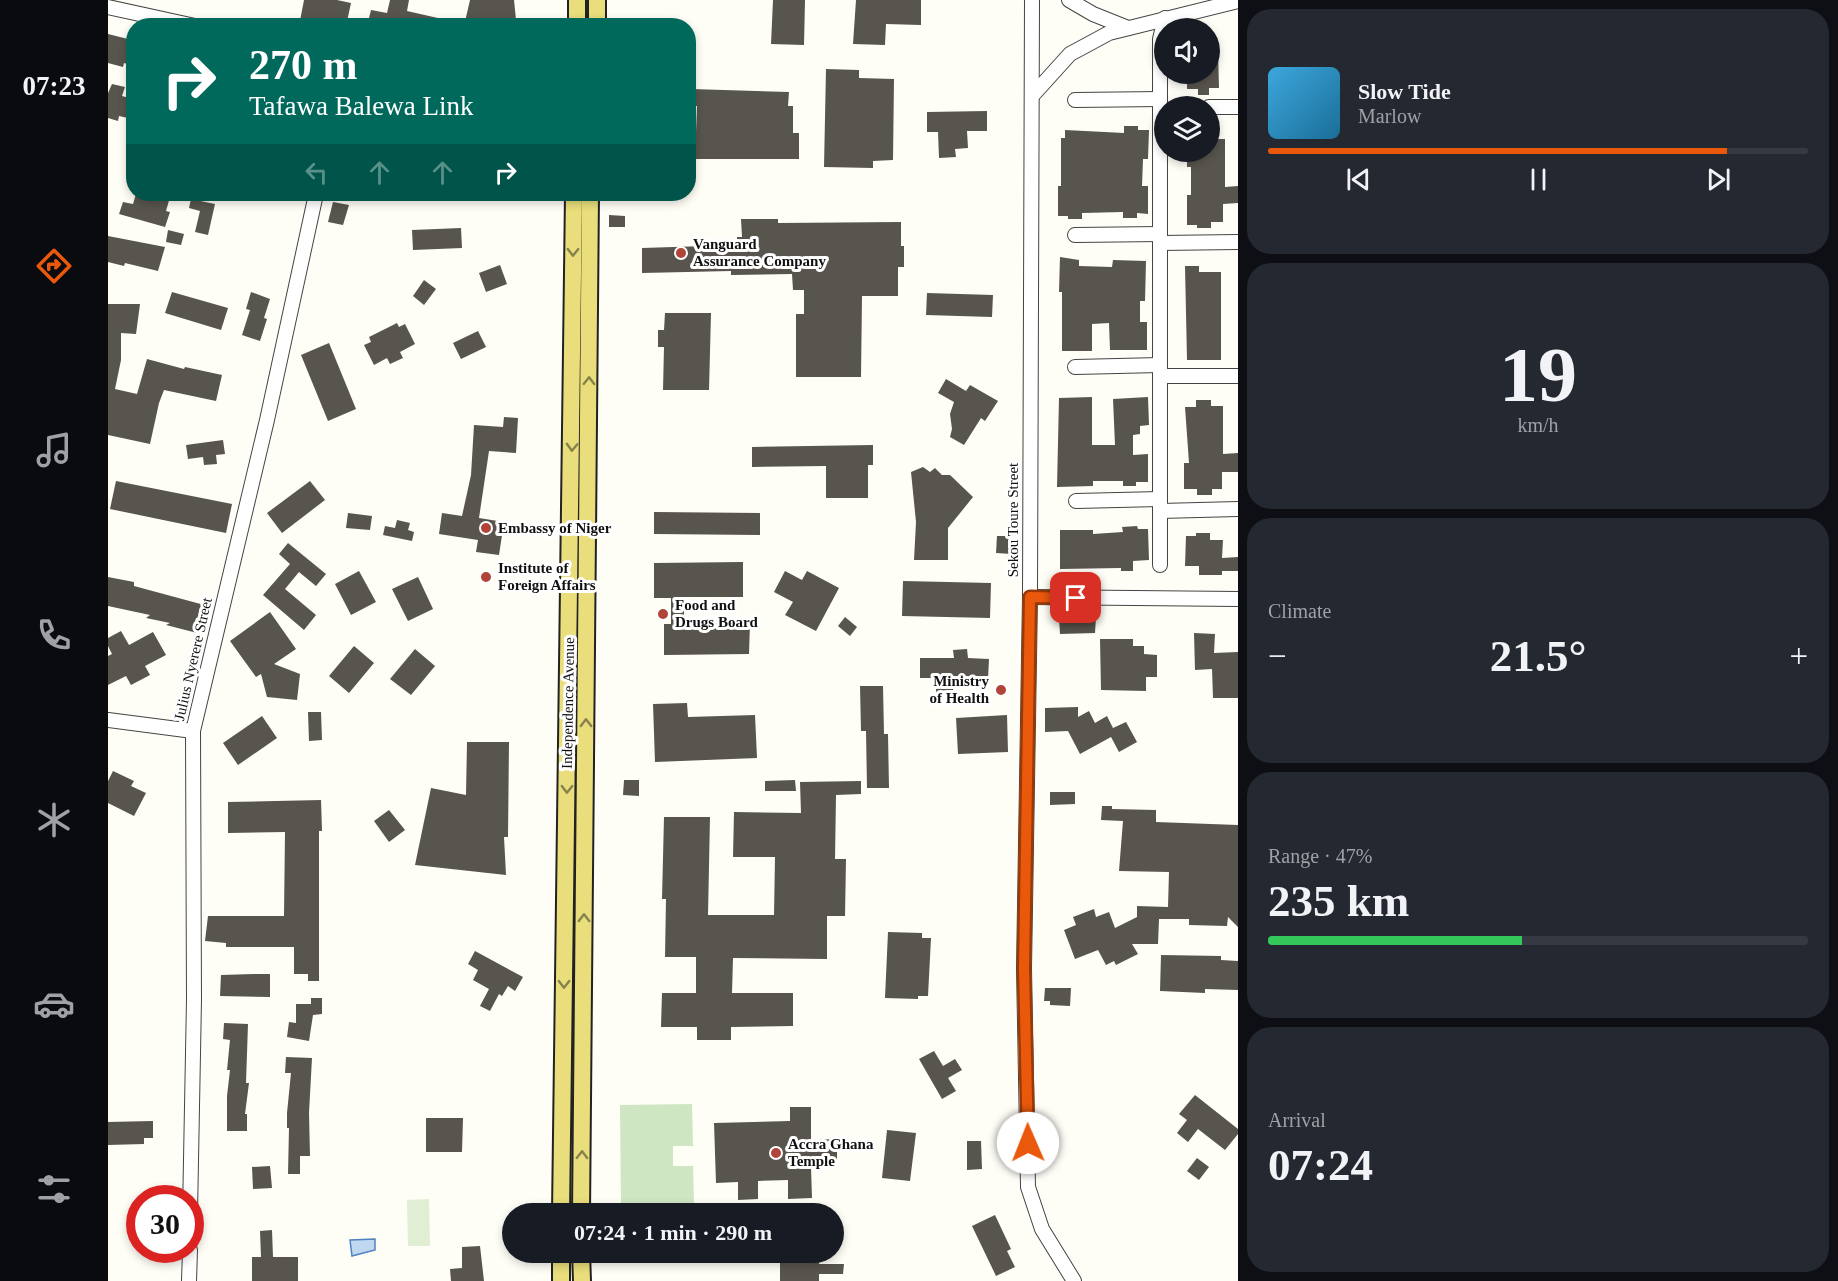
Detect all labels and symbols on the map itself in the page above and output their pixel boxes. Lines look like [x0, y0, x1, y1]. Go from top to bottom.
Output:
place label: Vanguard Assurance Company [693, 236, 826, 269]
marker: Vanguard Assurance Company [674, 246, 688, 260]
one-way arrow [567, 247, 580, 256]
one-way arrow [583, 377, 595, 386]
one-way arrow [565, 442, 578, 451]
street label: Sekou Toure Street [1005, 462, 1021, 577]
place label: Embassy of Niger [498, 520, 612, 536]
marker: Embassy of Niger [479, 521, 493, 535]
place label: Institute of Foreign Affairs [498, 560, 596, 593]
marker: Institute of Foreign Affairs [479, 570, 493, 584]
pin [1050, 572, 1101, 623]
street label: Julius Nyerere Street [171, 595, 215, 722]
place label: Food and Drugs Board [675, 597, 759, 630]
marker: Food and Drugs Board [656, 607, 670, 621]
street label: Independence Avenue [559, 637, 577, 769]
place label: Ministry of Health [929, 673, 990, 706]
marker: Ministry of Health [994, 683, 1008, 697]
one-way arrow [580, 719, 592, 728]
one-way arrow [561, 784, 573, 793]
one-way arrow [578, 914, 590, 923]
one-way arrow [558, 979, 570, 988]
position arrow [996, 1111, 1060, 1175]
place label: Accra Ghana Temple [788, 1136, 874, 1169]
marker: Accra Ghana Temple [769, 1146, 783, 1160]
one-way arrow [576, 1151, 588, 1160]
speed limit sign: 30 [126, 1185, 204, 1263]

